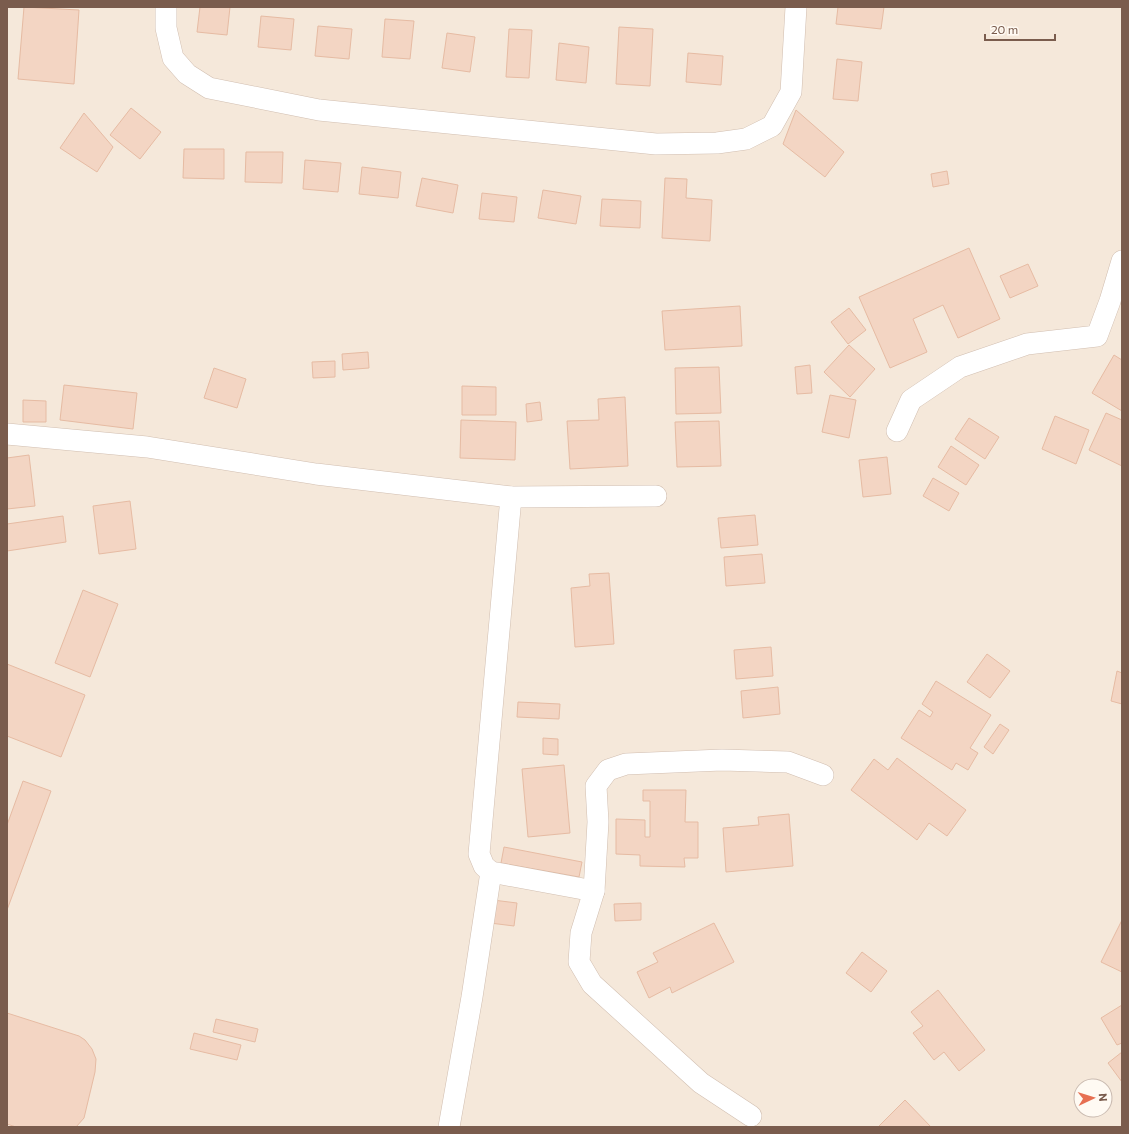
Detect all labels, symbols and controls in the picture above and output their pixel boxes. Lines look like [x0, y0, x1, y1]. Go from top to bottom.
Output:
scale bar [985, 16, 1055, 42]
text: 20 m [991, 22, 1018, 36]
north arrow [1073, 1078, 1113, 1118]
text: N [1097, 1093, 1110, 1102]

